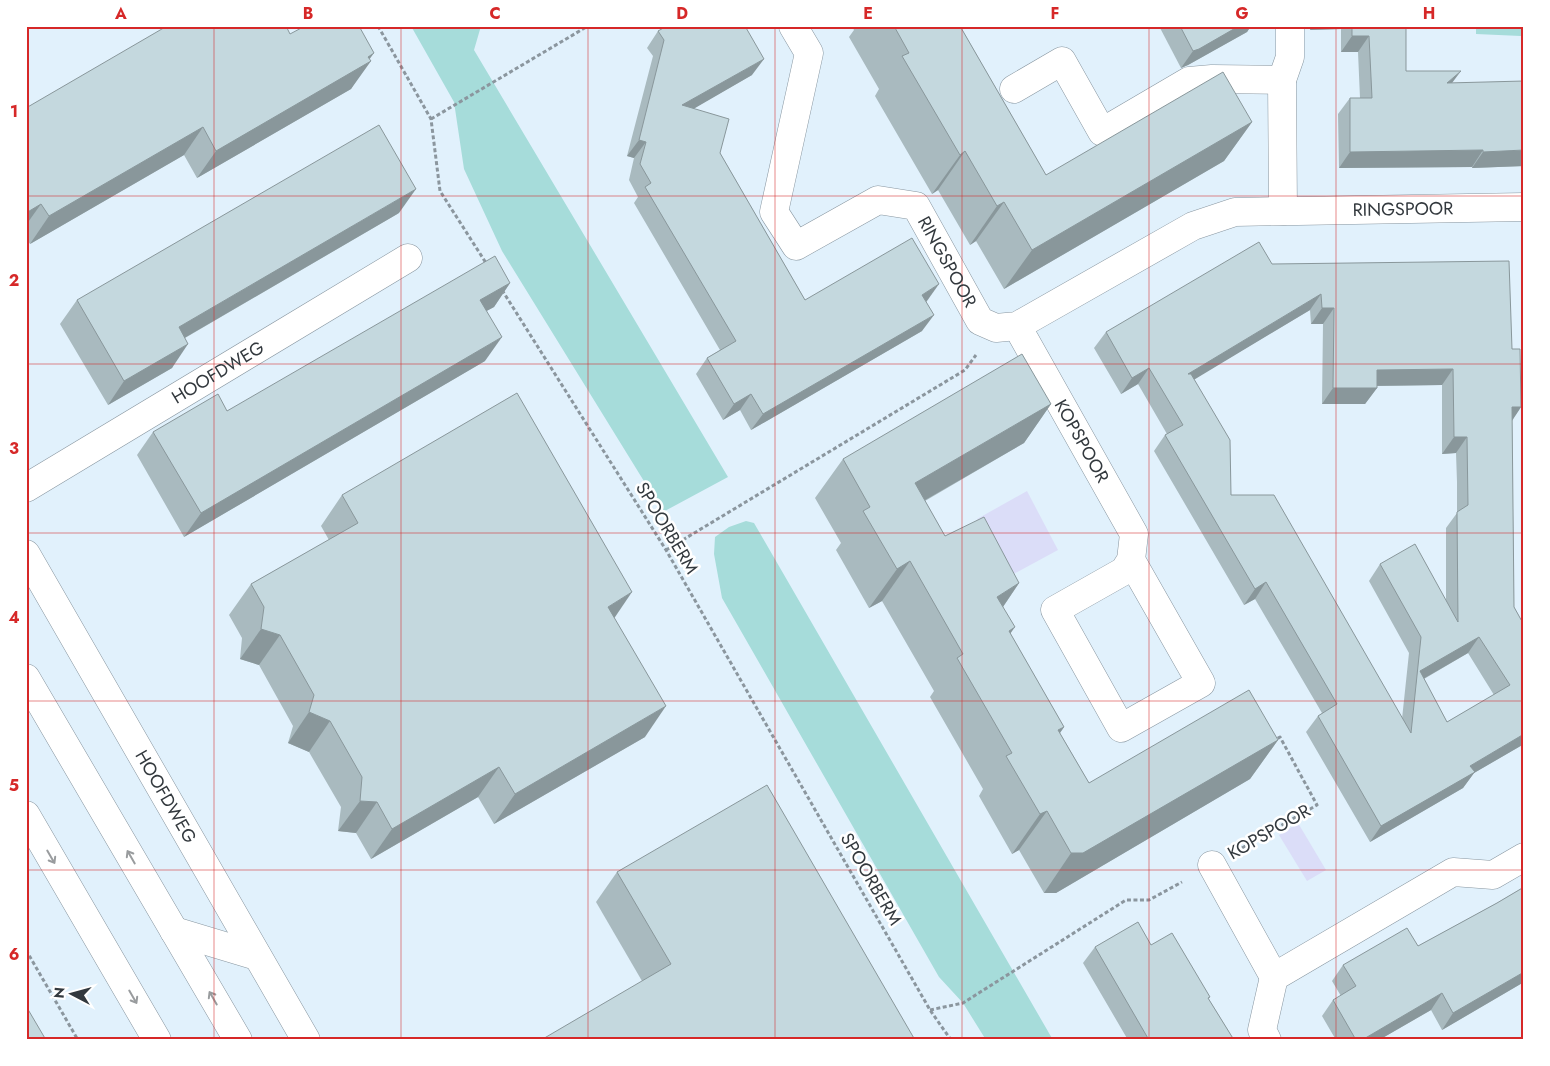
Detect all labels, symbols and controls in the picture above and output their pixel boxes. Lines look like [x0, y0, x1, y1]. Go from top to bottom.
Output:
text: A [114, 2, 127, 25]
text: B [303, 2, 313, 25]
text: C [489, 2, 501, 25]
text: D [676, 2, 688, 25]
text: E [863, 2, 873, 25]
text: F [1051, 2, 1059, 25]
text: G [1235, 2, 1249, 25]
text: H [1423, 2, 1435, 25]
text: 1 [10, 100, 18, 123]
street label: RINGSPOOR [1352, 195, 1454, 223]
street label: RINGSPOOR [911, 211, 983, 312]
text: 2 [9, 269, 19, 292]
street label: HOOFDWEG [167, 335, 269, 410]
street label: KOPSPOOR [1048, 395, 1116, 487]
text: 3 [9, 437, 19, 460]
street label: SPOORBERM [629, 477, 705, 579]
text: 4 [8, 606, 20, 629]
street label: HOOFDWEG [129, 745, 203, 848]
text: 5 [9, 774, 19, 797]
street label: KOPSPOOR [1223, 798, 1315, 866]
street label: SPOORBERM [834, 828, 908, 930]
one-way arrow [46, 849, 56, 863]
one-way arrow [126, 850, 136, 865]
text: 6 [9, 943, 19, 966]
north arrow [48, 968, 98, 1018]
text: N [49, 986, 70, 999]
one-way arrow [128, 990, 138, 1004]
one-way arrow [208, 990, 218, 1005]

